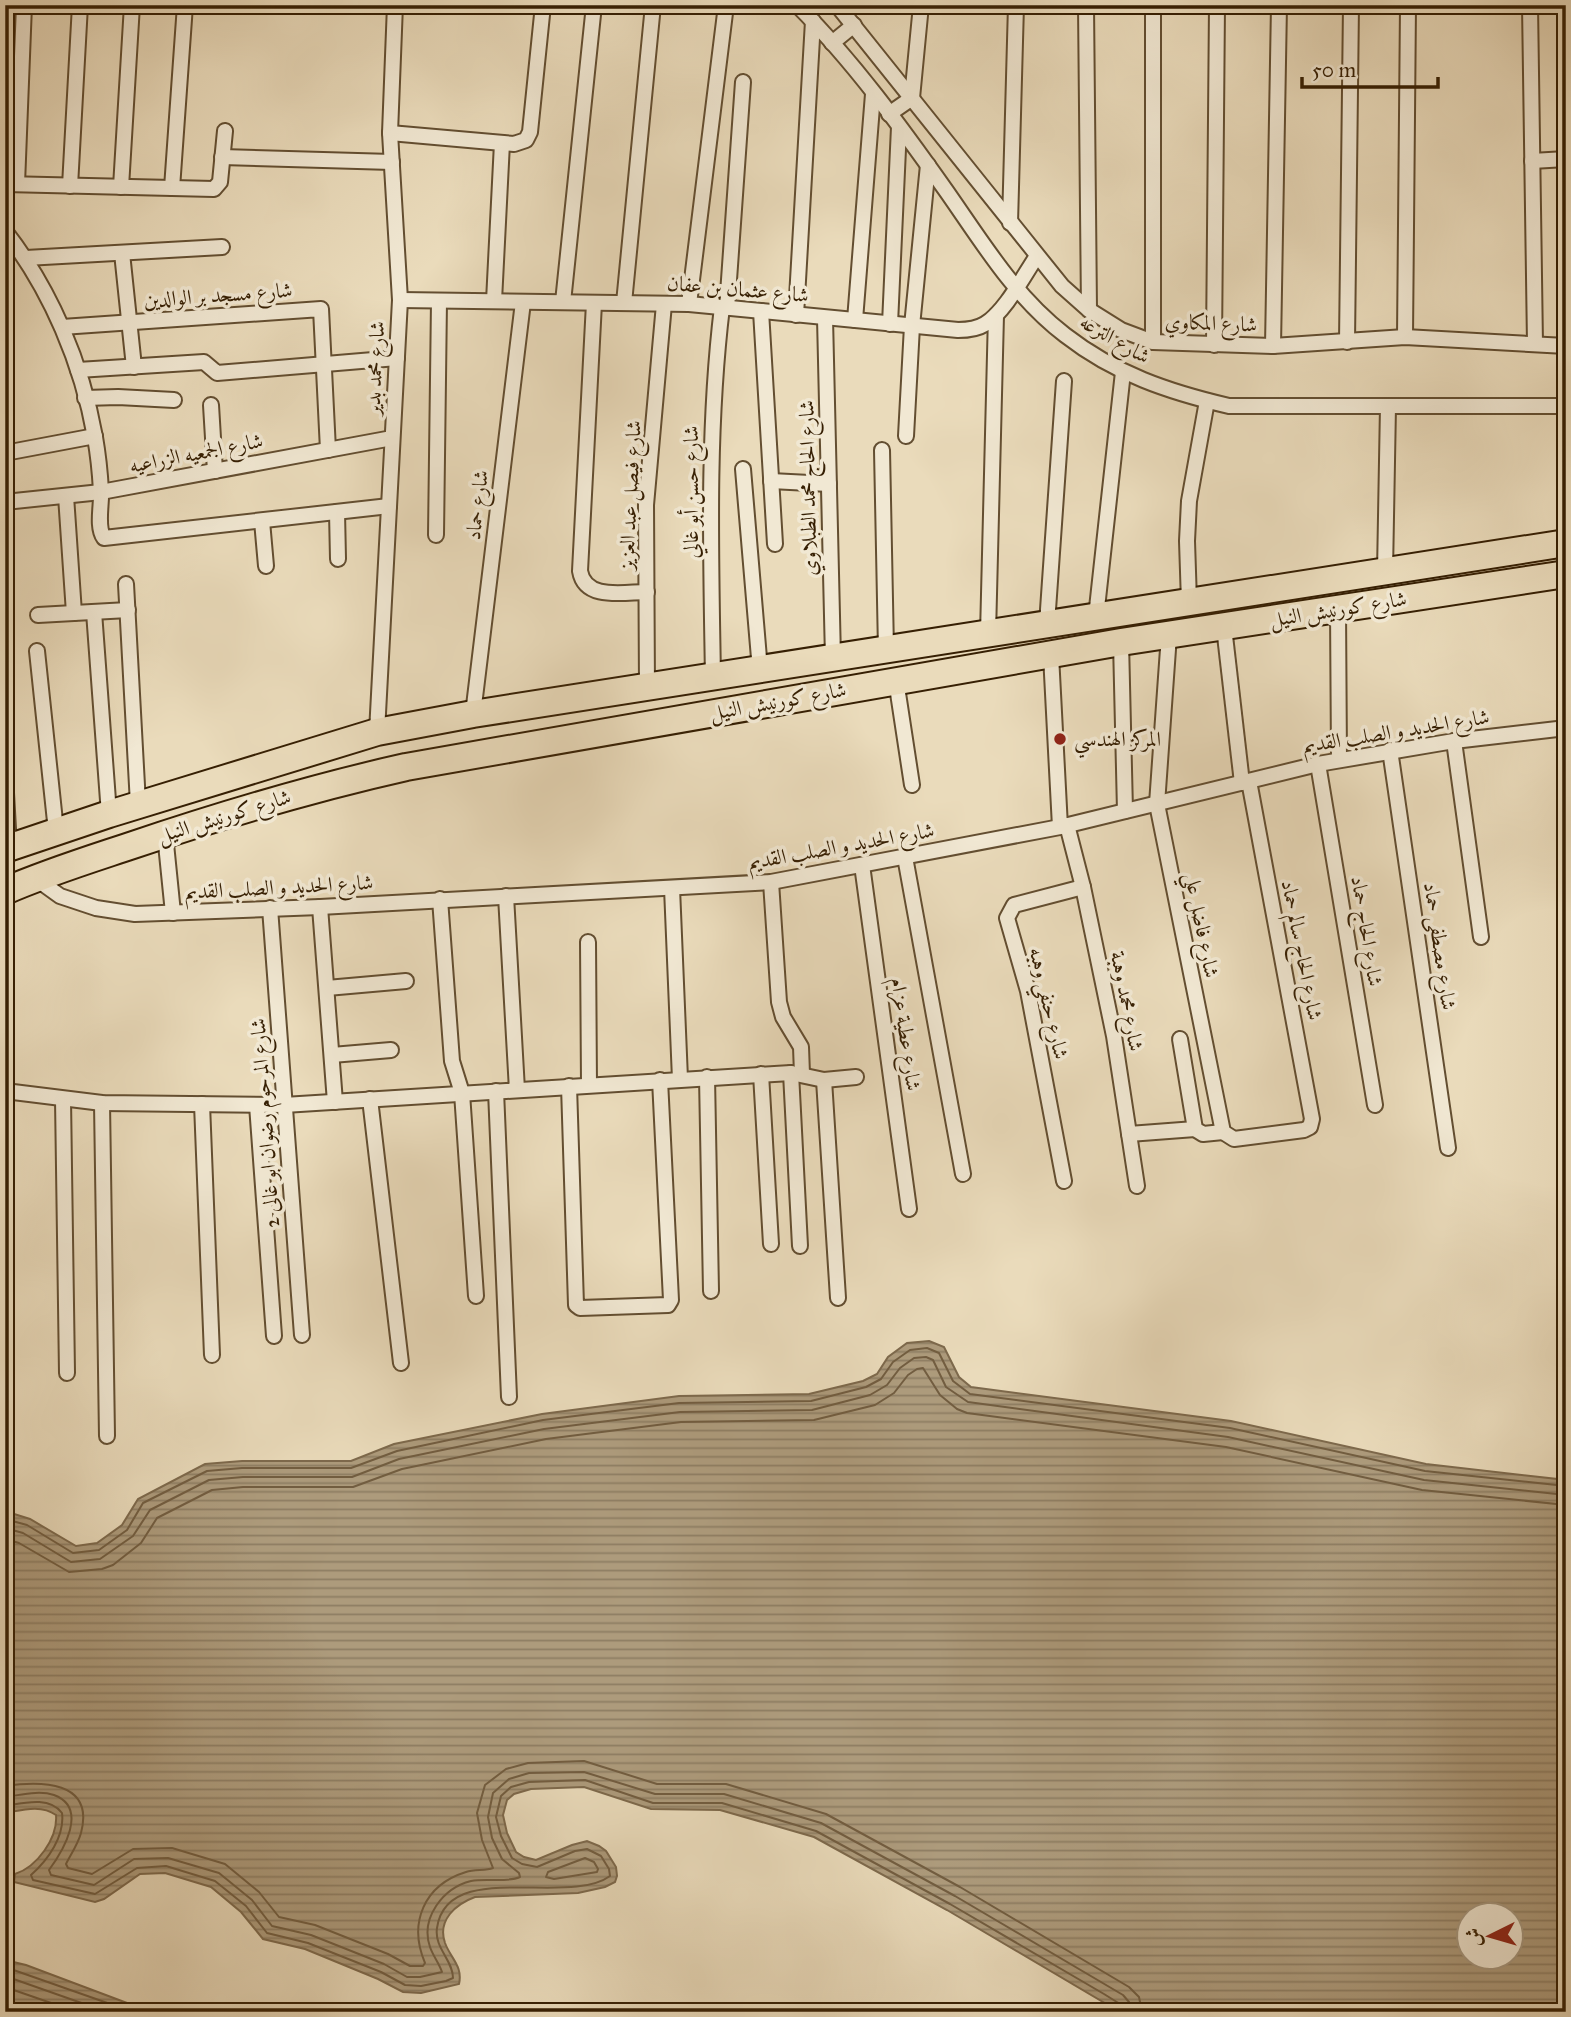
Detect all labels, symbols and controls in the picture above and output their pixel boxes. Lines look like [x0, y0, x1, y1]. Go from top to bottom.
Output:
scale bar [1302, 46, 1438, 90]
text: 50 m [1312, 57, 1357, 83]
street label: شارع عثمان بن عفان [666, 270, 810, 313]
street label: شارع مسجد بر الوالدين [143, 277, 294, 318]
street label: شارع المكاوي [1164, 308, 1258, 343]
street label: شارع الترعه [1073, 309, 1155, 374]
street label: شارع محمد بدير [359, 320, 395, 418]
street label: شارع الحاج محمد الطبلاوي [793, 400, 829, 576]
street label: شارع فيصل عبد العزيز [613, 419, 652, 573]
street label: شارع حسن أبو غالي [676, 426, 709, 558]
street label: شارع الجمعيه الزراعيه [127, 427, 266, 484]
street label: شارع حماد [460, 468, 499, 542]
street label: شارع كورنيش النيل [1268, 585, 1409, 638]
street label: شارع كورنيش النيل [708, 676, 849, 731]
street label: شارع الحديد و الصلب القديم [1301, 703, 1492, 764]
place label: المركز الهندسي [1074, 726, 1161, 759]
marker: المركز الهندسي [1052, 731, 1068, 747]
street label: شارع كورنيش النيل [154, 783, 295, 853]
street label: شارع الحديد و الصلب القديم [746, 817, 937, 880]
street label: شارع الحديد و الصلب القديم [184, 869, 374, 910]
street label: شارع فاضل علي [1172, 870, 1225, 981]
street label: شارع الحاج حماد [1340, 874, 1389, 989]
street label: شارع الحاج سالم حماد [1270, 878, 1328, 1023]
street label: شارع مصطفى حماد [1413, 880, 1462, 1012]
street label: شارع حنفي وهبه [1017, 944, 1075, 1063]
street label: شارع محمد وهبة [1100, 949, 1149, 1054]
street label: شارع عطية عزام [880, 976, 927, 1093]
street label: شارع المرحوم رضوان ابو غالى 2 [245, 1017, 290, 1229]
north arrow [1456, 1902, 1526, 1972]
text: ش [1461, 1927, 1486, 1948]

